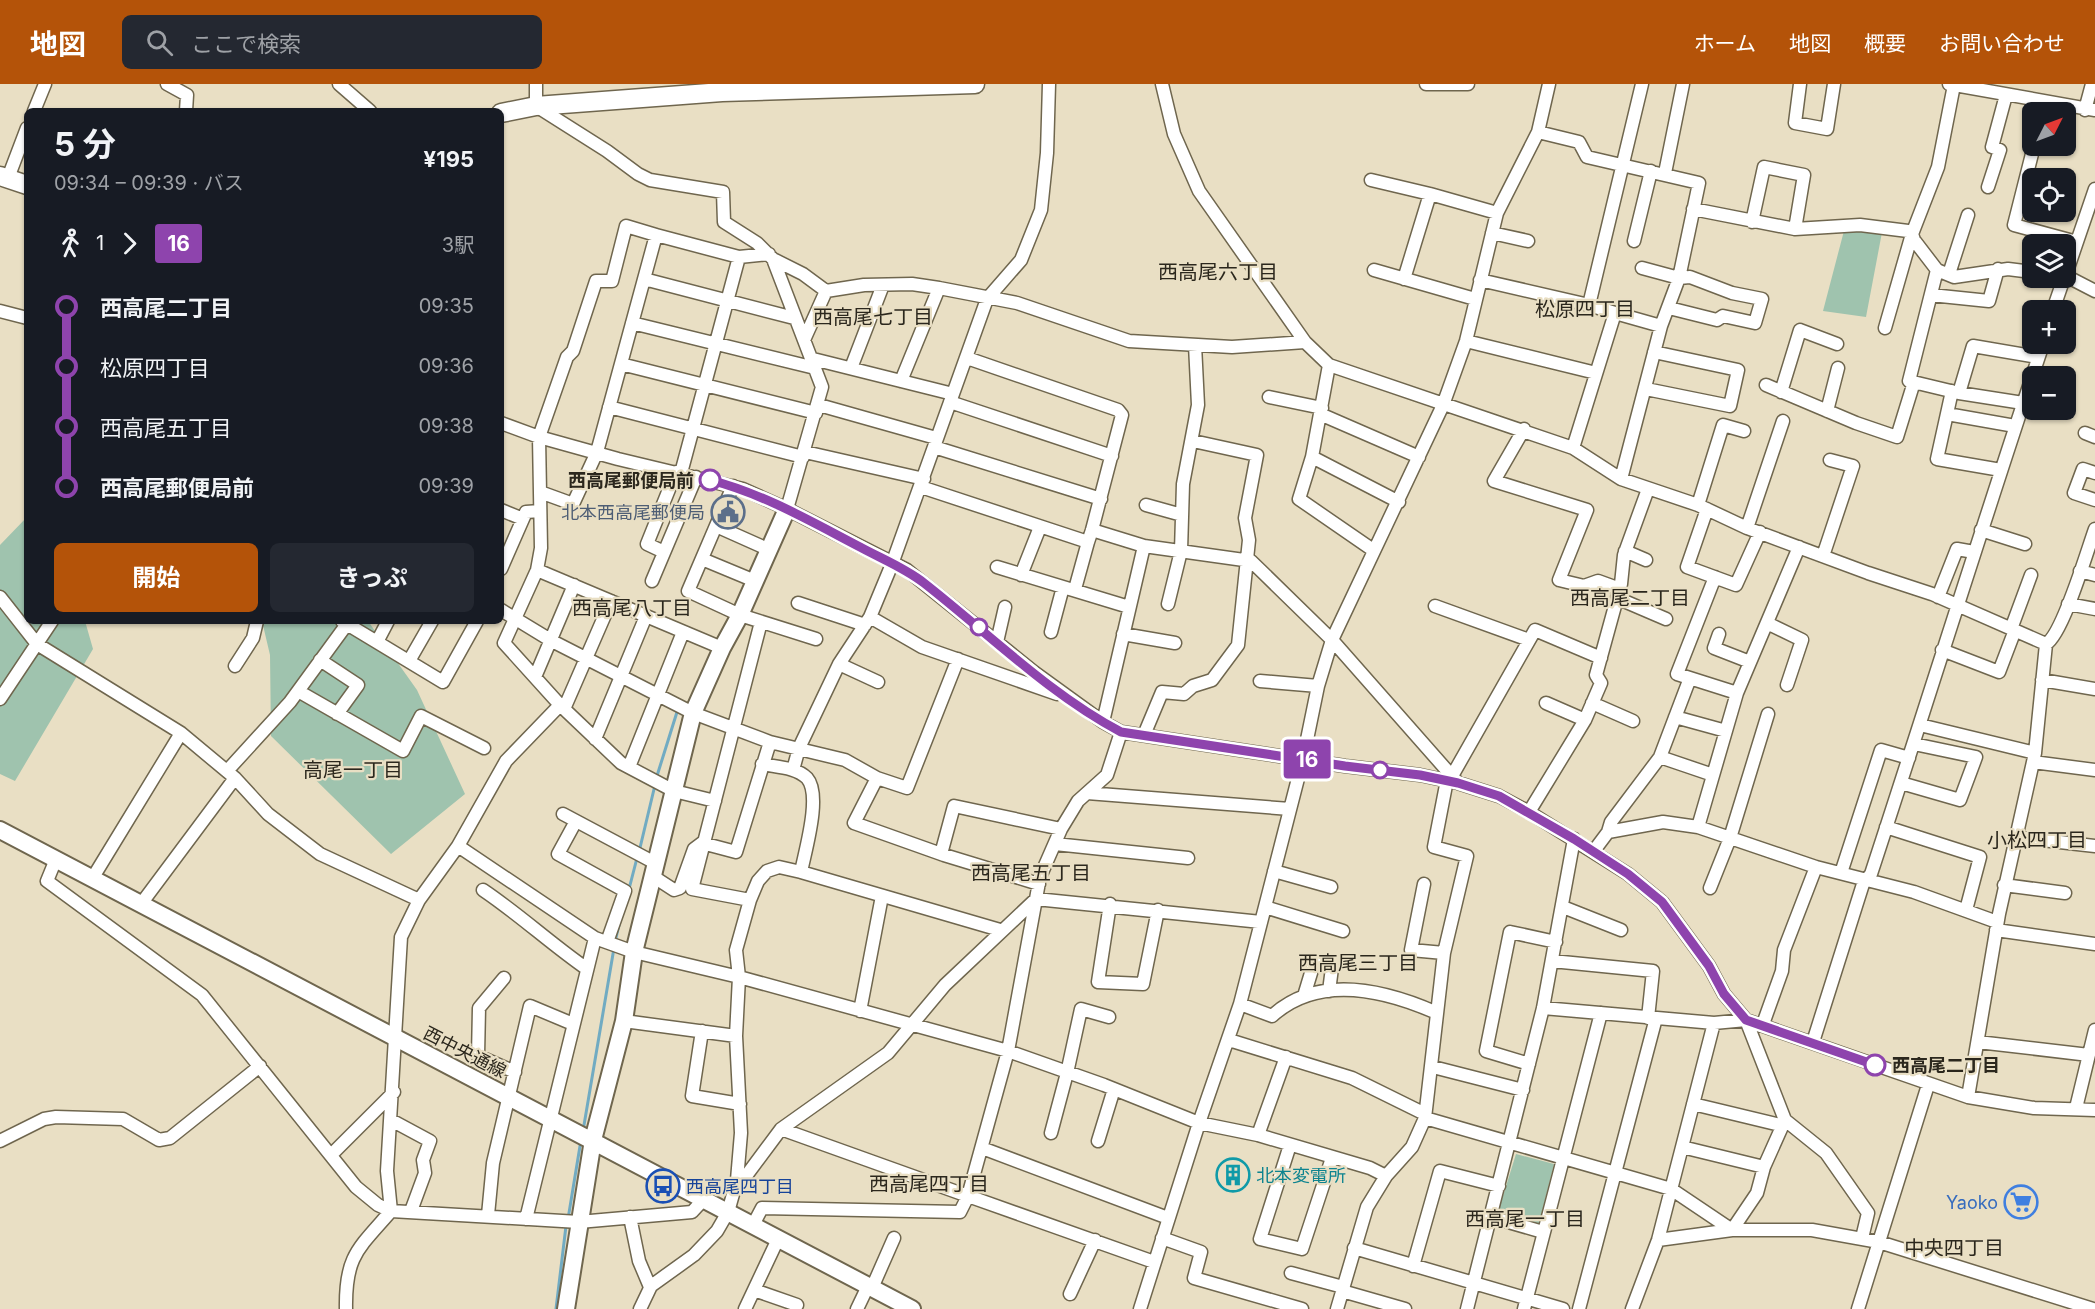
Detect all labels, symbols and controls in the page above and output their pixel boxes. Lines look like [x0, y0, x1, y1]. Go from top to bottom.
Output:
search box [122, 15, 542, 69]
icon: search [143, 26, 176, 59]
text: 地図 [30, 27, 86, 61]
text: ここで検索 [191, 31, 301, 57]
text: ホーム [1694, 31, 1756, 56]
text: 地図 [1789, 31, 1831, 56]
text: 概要 [1864, 31, 1906, 56]
text: お問い合わせ [1939, 31, 2065, 56]
north arrow [2022, 102, 2076, 156]
map controls [2022, 102, 2076, 420]
text: 5 分 [54, 124, 116, 164]
text: ¥195 [424, 146, 474, 172]
button: locate [2022, 168, 2076, 222]
text: 09:34 – 09:39 · バス [54, 171, 244, 195]
icon: walk [54, 227, 87, 260]
icon: forward [113, 227, 146, 260]
text: 1 [96, 231, 104, 255]
text: 16 [167, 231, 190, 256]
text: 3駅 [442, 233, 474, 257]
button: layers [2022, 234, 2076, 288]
district label: 西高尾六丁目 [1158, 260, 1278, 284]
text: 09:35 [419, 294, 474, 318]
text: 西高尾二丁目 [100, 295, 232, 321]
district label: 松原四丁目 [1535, 297, 1635, 321]
button: + [2022, 300, 2076, 354]
district label: 西高尾七丁目 [813, 305, 933, 329]
text: 09:36 [418, 354, 474, 378]
text: 松原四丁目 [100, 355, 210, 381]
button: − [2022, 366, 2076, 420]
text: 09:38 [418, 414, 474, 438]
text: 西高尾五丁目 [100, 415, 232, 441]
marker: 西高尾郵便局前 [699, 469, 721, 491]
place label: 西高尾郵便局前 [568, 470, 694, 491]
text: 09:39 [418, 474, 474, 498]
text: 西高尾郵便局前 [100, 475, 254, 501]
public building icon: 北本西高尾郵便局 [710, 494, 746, 530]
place label: 北本西高尾郵便局 [561, 502, 705, 523]
button: 開始 [54, 543, 258, 612]
button: きっぷ [270, 543, 474, 612]
district label: 西高尾二丁目 [1570, 586, 1690, 610]
district label: 西高尾八丁目 [572, 596, 692, 620]
unlabelled marker [970, 618, 988, 636]
line badge: 16 [1280, 740, 1334, 778]
text: 16 [1296, 747, 1318, 772]
district label: 高尾一丁目 [303, 758, 403, 782]
unlabelled marker [1371, 761, 1389, 779]
district label: 小松四丁目 [1987, 828, 2087, 852]
district label: 西高尾五丁目 [971, 861, 1091, 885]
district label: 西高尾三丁目 [1298, 951, 1418, 975]
street label: 西中央通線 [420, 1022, 510, 1082]
marker: 西高尾二丁目 [1864, 1054, 1886, 1076]
place label: 西高尾二丁目 [1892, 1055, 2000, 1076]
building icon: 北本変電所 [1215, 1157, 1251, 1193]
place label: 北本変電所 [1256, 1165, 1346, 1186]
bus stop icon: 西高尾四丁目 [645, 1168, 681, 1204]
district label: 西高尾四丁目 [869, 1172, 989, 1196]
place label: 西高尾四丁目 [686, 1176, 794, 1197]
supermarket icon: Yaoko [2003, 1184, 2039, 1220]
place label: Yaoko [1946, 1192, 1998, 1213]
district label: 西高尾一丁目 [1465, 1207, 1585, 1231]
district label: 中央四丁目 [1904, 1236, 2004, 1260]

